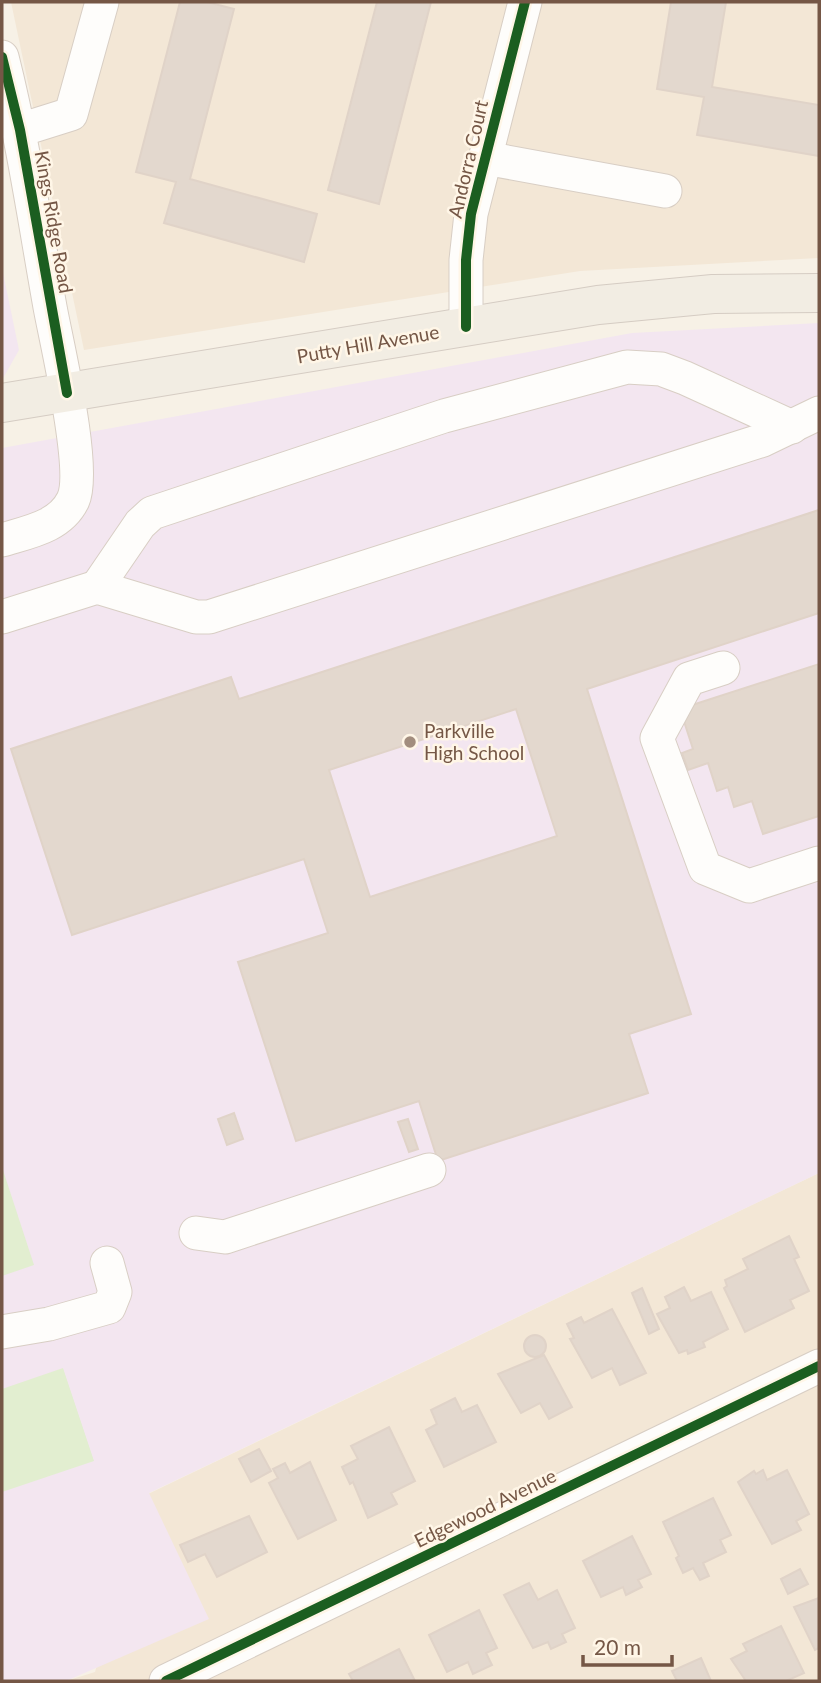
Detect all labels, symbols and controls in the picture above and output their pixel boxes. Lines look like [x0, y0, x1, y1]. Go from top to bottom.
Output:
street label: Andorra Court [443, 97, 492, 220]
street label: Kings Ridge Road [31, 149, 78, 295]
street label: Putty Hill Avenue [295, 320, 441, 367]
place label: Parkville High School [424, 719, 524, 764]
marker: Parkville High School [402, 734, 418, 750]
street label: Edgewood Avenue [410, 1463, 559, 1552]
scale bar [583, 1624, 672, 1668]
text: 20 m [594, 1634, 641, 1659]

